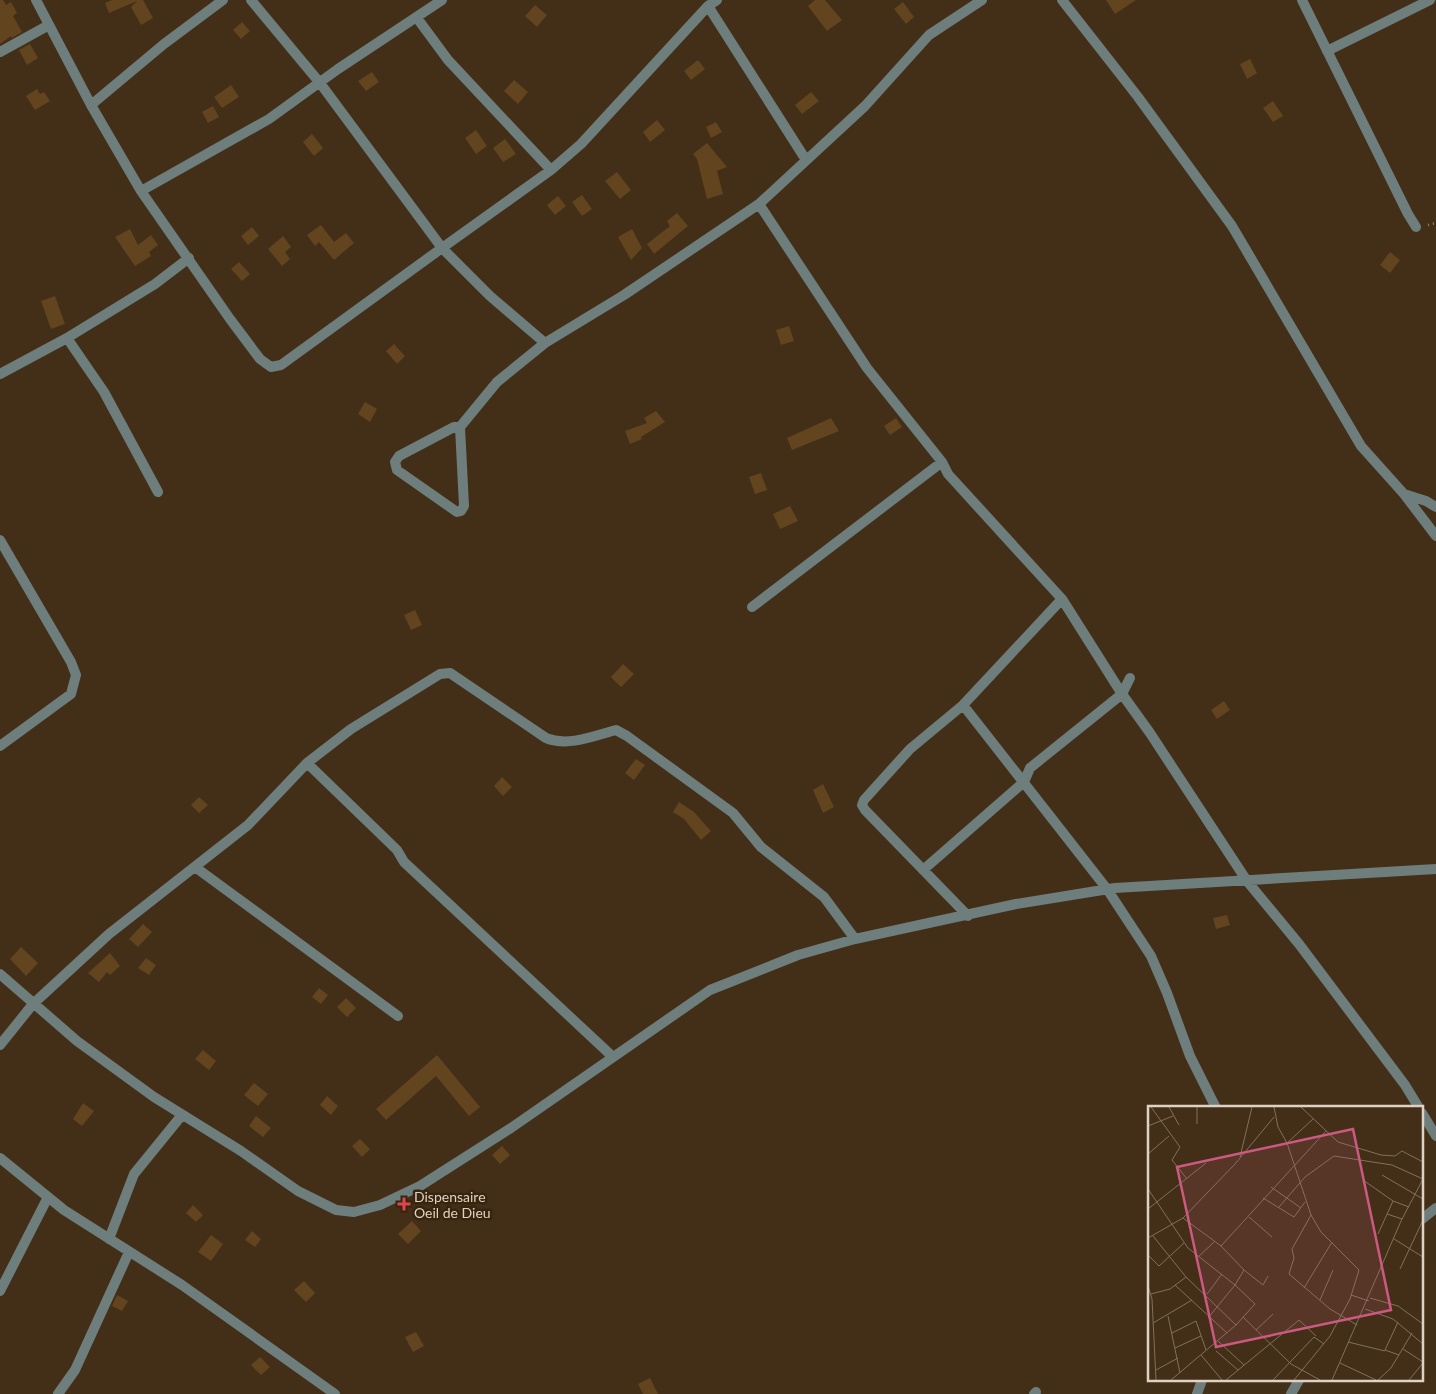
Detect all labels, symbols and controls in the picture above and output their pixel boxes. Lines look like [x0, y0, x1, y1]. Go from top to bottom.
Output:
inset map [1148, 1106, 1424, 1382]
place label: Dispensaire Oeil de Dieu [414, 1188, 491, 1221]
marker: Dispensaire Oeil de Dieu [398, 1198, 410, 1210]

